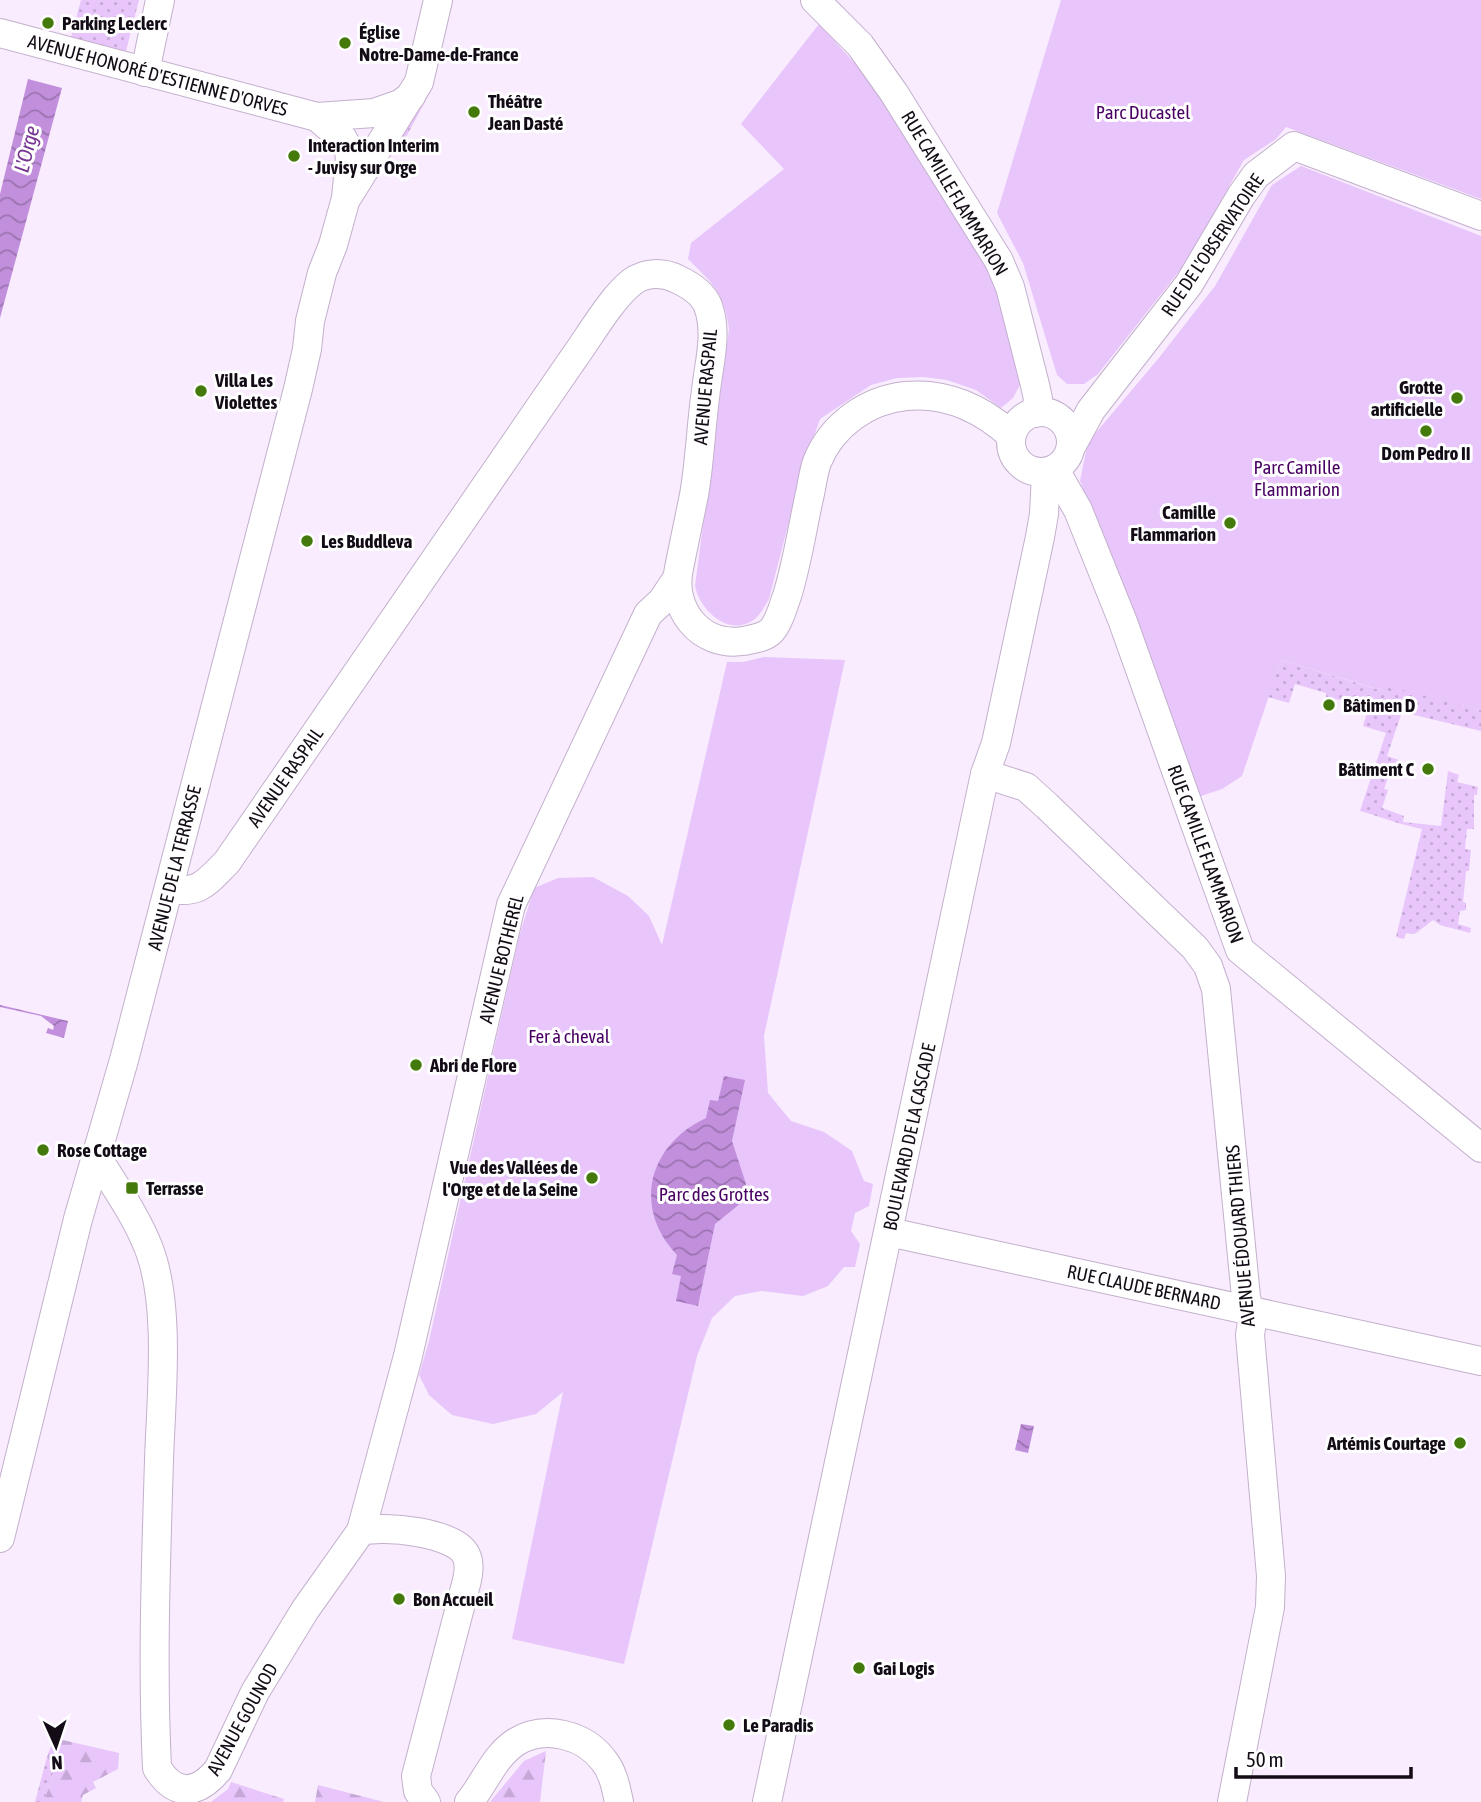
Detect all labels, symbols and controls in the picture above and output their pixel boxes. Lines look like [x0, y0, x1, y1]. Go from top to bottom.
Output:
place label: Parking Leclerc [62, 12, 167, 34]
marker: Parking Leclerc [40, 15, 56, 31]
place label: Église Notre-Dame-de-France [359, 21, 519, 65]
street label: AVENUE HONORÉ D'ESTIENNE D'ORVES [26, 30, 290, 120]
marker: Église Notre-Dame-de-France [337, 35, 353, 51]
place label: Théâtre Jean Dasté [487, 90, 564, 134]
park label: Parc Ducastel [1096, 101, 1190, 123]
marker: Théâtre Jean Dasté [466, 104, 482, 120]
street label: RUE CAMILLE FLAMMARION [897, 107, 1013, 279]
water label: L'Orge [9, 123, 43, 175]
place label: Interaction Interim - Juvisy sur Orge [308, 134, 439, 178]
marker: Interaction Interim - Juvisy sur Orge [286, 148, 302, 164]
street label: RUE DE L'OBSERVATOIRE [1156, 170, 1268, 320]
street label: AVENUE RASPAIL [689, 327, 721, 446]
place label: Villa Les Violettes [214, 369, 277, 413]
place label: Grotte artificielle [1371, 376, 1443, 420]
marker: Villa Les Violettes [193, 383, 209, 399]
marker: Grotte artificielle [1449, 390, 1465, 406]
marker: Dom Pedro II [1418, 423, 1434, 439]
place label: Dom Pedro II [1381, 442, 1471, 464]
park label: Parc Camille Flammarion [1254, 456, 1340, 500]
place label: Camille Flammarion [1130, 501, 1216, 545]
marker: Camille Flammarion [1222, 515, 1238, 531]
place label: Les Buddleva [321, 530, 412, 552]
marker: Les Buddleva [299, 533, 315, 549]
place label: Bâtimen D [1343, 694, 1416, 716]
marker: Bâtimen D [1321, 697, 1337, 713]
street label: AVENUE RASPAIL [243, 723, 328, 831]
place label: Bâtiment C [1338, 758, 1414, 780]
marker: Bâtiment C [1420, 761, 1436, 777]
street label: RUE CAMILLE FLAMMARION [1164, 762, 1248, 946]
street label: AVENUE DE LA TERRASSE [143, 783, 205, 953]
street label: AVENUE BOTHEREL [474, 892, 528, 1026]
park label: Fer à cheval [528, 1025, 610, 1047]
street label: BOULEVARD DE LA CASCADE [878, 1041, 940, 1233]
place label: Abri de Flore [429, 1054, 517, 1076]
marker: Abri de Flore [408, 1057, 424, 1073]
place label: Rose Cottage [57, 1139, 147, 1161]
marker: Rose Cottage [35, 1142, 51, 1158]
street label: AVENUE ÉDOUARD THIERS [1221, 1144, 1259, 1328]
place label: Vue des Vallées de l'Orge et de la Seine [442, 1156, 578, 1200]
marker: Vue des Vallées de l'Orge et de la Seine [584, 1170, 600, 1186]
place label: Terrasse [146, 1177, 204, 1199]
marker: Terrasse [124, 1180, 140, 1196]
park label: Parc des Grottes [659, 1183, 770, 1205]
street label: RUE CLAUDE BERNARD [1065, 1260, 1223, 1314]
place label: Artémis Courtage [1326, 1432, 1446, 1454]
marker: Artémis Courtage [1452, 1435, 1468, 1451]
place label: Bon Accueil [413, 1588, 494, 1610]
marker: Bon Accueil [391, 1591, 407, 1607]
place label: Gai Logis [873, 1657, 935, 1679]
street label: AVENUE GOUNOD [202, 1659, 282, 1779]
marker: Gai Logis [851, 1660, 867, 1676]
north arrow [21, 1711, 91, 1781]
place label: Le Paradis [743, 1714, 814, 1736]
marker: Le Paradis [721, 1717, 737, 1733]
scale bar [1236, 1736, 1411, 1780]
text: 50 m [1246, 1747, 1284, 1771]
text: N [51, 1752, 63, 1774]

